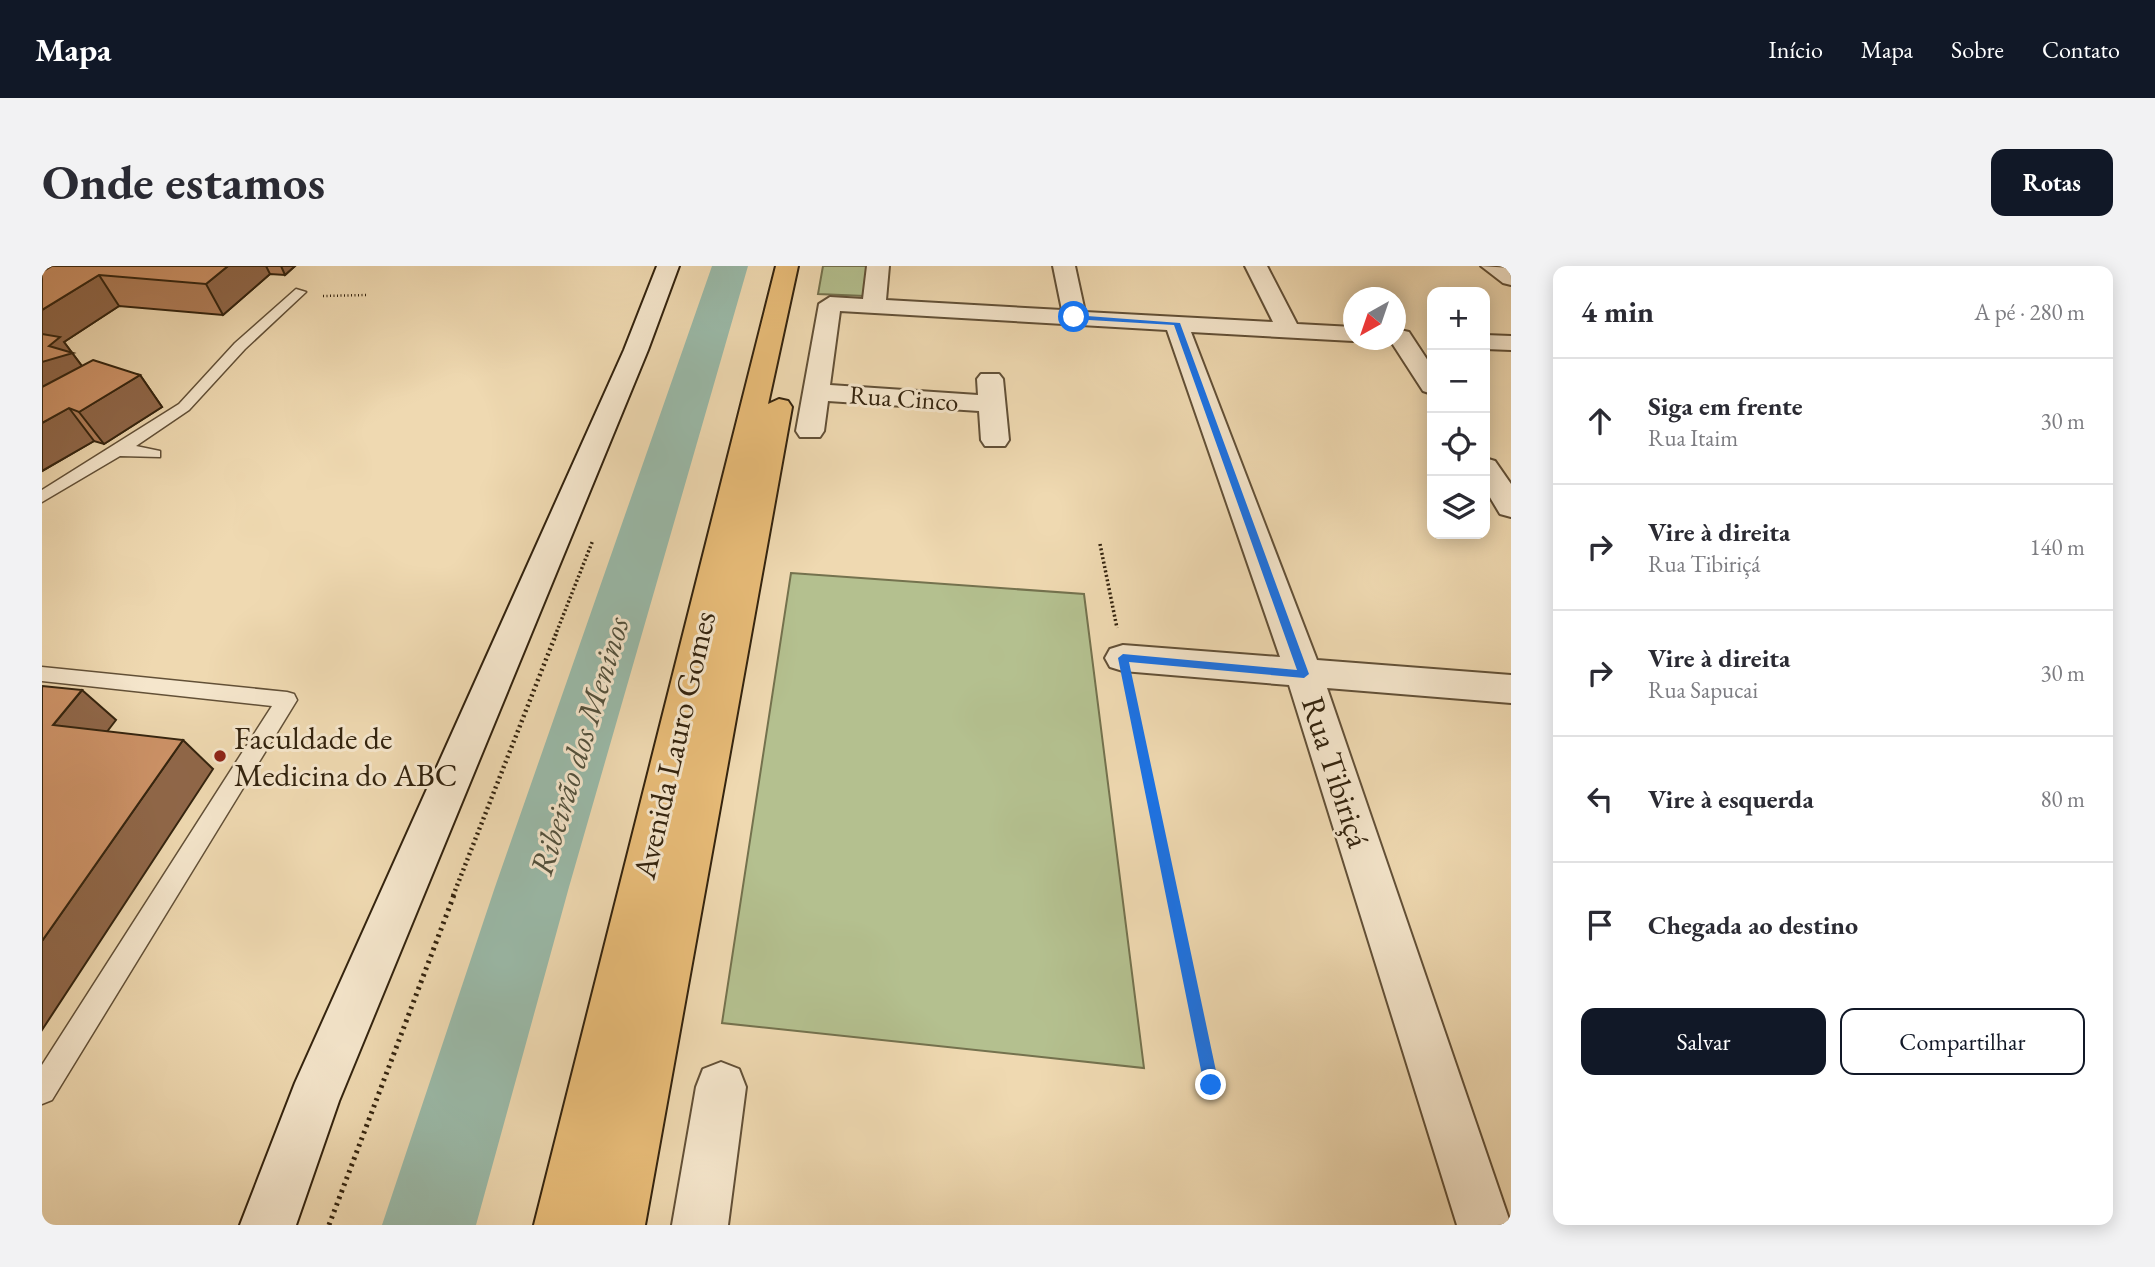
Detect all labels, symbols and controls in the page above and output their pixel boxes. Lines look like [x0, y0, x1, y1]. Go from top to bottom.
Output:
text: Mapa [35, 28, 112, 71]
text: Início [1769, 34, 1823, 65]
text: Mapa [1861, 34, 1913, 65]
text: Sobre [1951, 34, 2004, 65]
text: Contato [2042, 34, 2120, 65]
button: Rotas [1991, 149, 2113, 216]
text: Onde estamos [42, 150, 325, 214]
north arrow [1343, 287, 1406, 350]
map controls [1427, 287, 1490, 539]
button: + [1427, 287, 1490, 350]
text: 4 min [1581, 292, 1654, 331]
text: A pé · 280 m [1974, 297, 2085, 327]
route start [1058, 301, 1089, 332]
button: − [1427, 350, 1490, 413]
street label: Rua Cinco [848, 377, 960, 419]
text: Siga em frente [1648, 389, 1803, 423]
icon: ahead [1581, 402, 1619, 440]
text: 30 m [2040, 406, 2085, 436]
button: locate [1427, 413, 1490, 476]
text: Rua Itaim [1648, 423, 1738, 453]
button: layers [1427, 476, 1490, 539]
text: Vire à direita [1648, 515, 1790, 549]
icon: right [1581, 528, 1619, 566]
text: 140 m [2029, 532, 2085, 562]
text: Rua Tibiriçá [1648, 549, 1760, 579]
street label: Avenida Lauro Gomes [623, 607, 725, 884]
water label: Ribeirão dos Meninos [519, 611, 639, 881]
text: Vire à direita [1648, 641, 1790, 675]
icon: right [1581, 654, 1619, 692]
text: 30 m [2040, 658, 2085, 688]
text: Rua Sapucai [1648, 675, 1758, 705]
street label: Rua Tibiriçá [1292, 691, 1380, 853]
place label: Faculdade de Medicina do ABC [234, 717, 457, 796]
marker: Faculdade de Medicina do ABC [212, 748, 228, 764]
icon: left [1581, 780, 1619, 818]
text: Vire à esquerda [1648, 782, 1814, 816]
text: 80 m [2040, 784, 2085, 814]
icon: arrive [1581, 906, 1619, 944]
text: Chegada ao destino [1648, 908, 1858, 942]
button: Salvar [1581, 1008, 1826, 1075]
button: Compartilhar [1840, 1008, 2085, 1075]
route end [1195, 1069, 1226, 1100]

